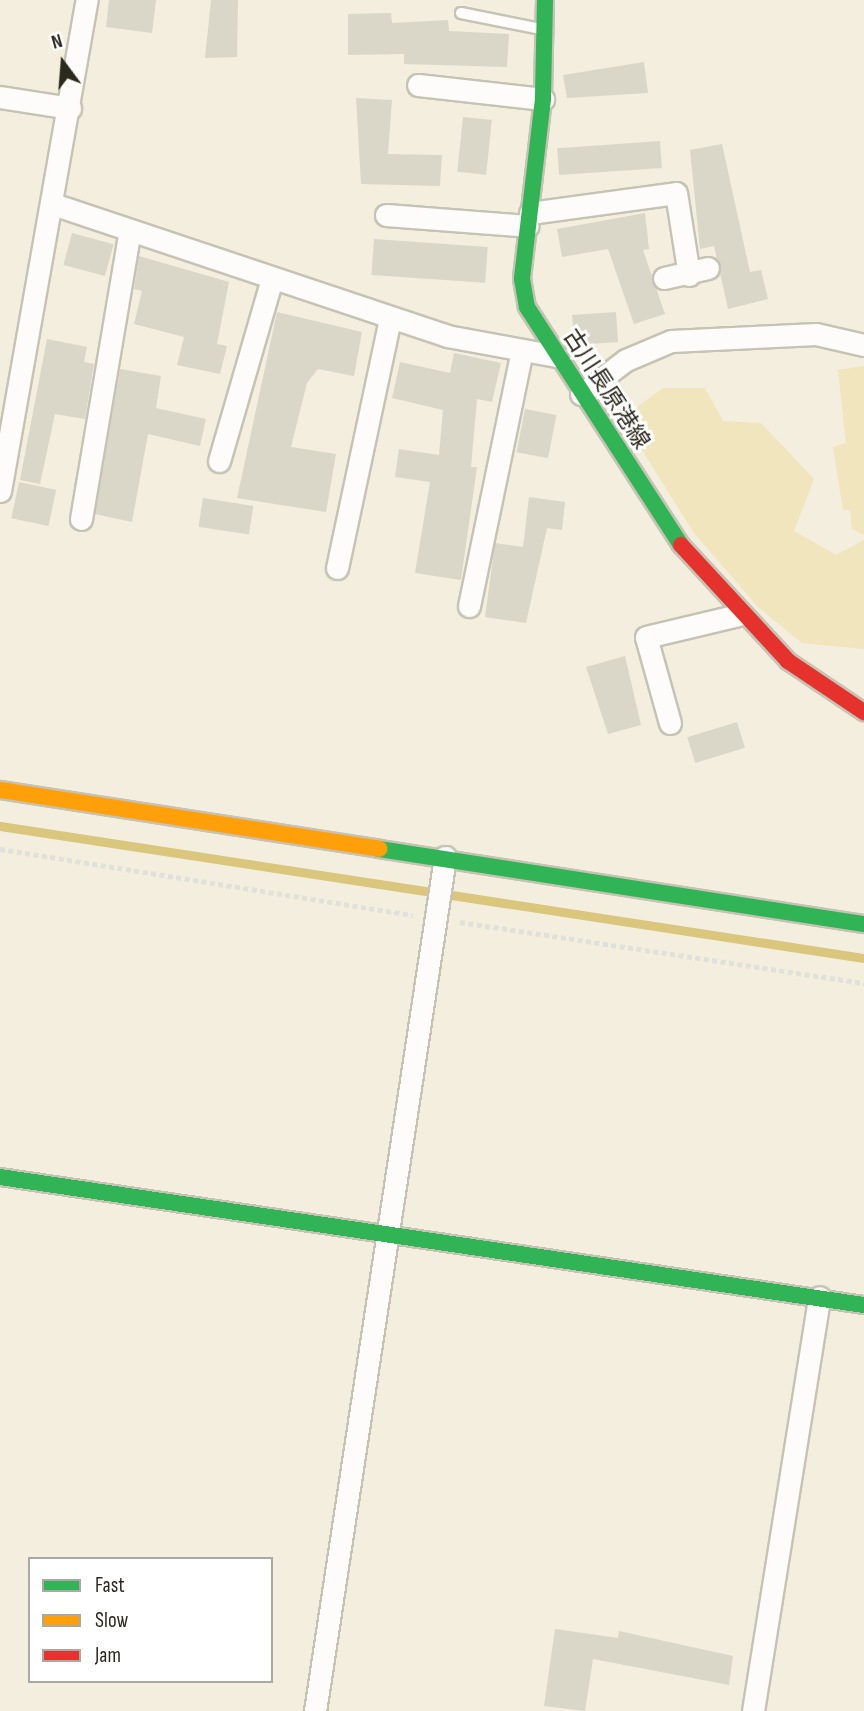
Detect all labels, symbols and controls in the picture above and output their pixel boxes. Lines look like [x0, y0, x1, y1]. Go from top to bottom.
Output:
north arrow [28, 28, 98, 98]
text: N [49, 30, 65, 55]
street label: 古川長原港線 [557, 324, 655, 454]
legend [28, 1557, 273, 1683]
text: Fast [95, 1573, 125, 1598]
text: Slow [95, 1608, 128, 1633]
text: Jam [95, 1643, 121, 1668]

